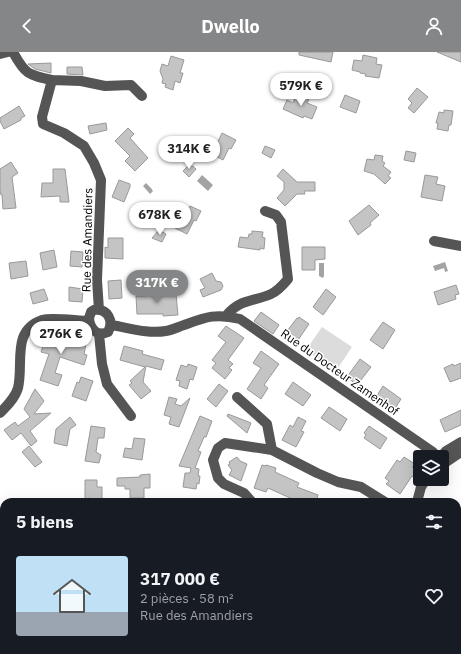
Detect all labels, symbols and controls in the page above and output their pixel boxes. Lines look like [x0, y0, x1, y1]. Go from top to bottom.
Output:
icon: back [16, 15, 38, 37]
text: Dwello [201, 15, 260, 38]
icon: person [423, 15, 445, 37]
pin: 579K € [268, 73, 334, 107]
text: 579K € [279, 77, 323, 94]
pin: 314K € [156, 136, 222, 170]
text: 314K € [167, 140, 211, 157]
street label: Rue des Amandiers [79, 188, 95, 292]
pin: 678K € [127, 202, 193, 236]
text: 678K € [138, 206, 182, 223]
pin: 317K € [124, 270, 190, 304]
text: 317K € [135, 274, 179, 291]
pin: 276K € [28, 321, 94, 355]
text: 276K € [39, 325, 83, 342]
street label: Rue du Docteur Zamenhof [278, 325, 402, 419]
map controls [413, 450, 449, 486]
button: layers [413, 450, 449, 486]
text: 5 biens [16, 511, 74, 533]
icon: filters [423, 511, 445, 533]
text: 317 000 € [140, 568, 220, 590]
icon: home [48, 572, 96, 620]
icon: heart [423, 585, 445, 607]
text: 2 pièces · 58 m² [140, 590, 234, 607]
text: Rue des Amandiers [140, 607, 253, 624]

